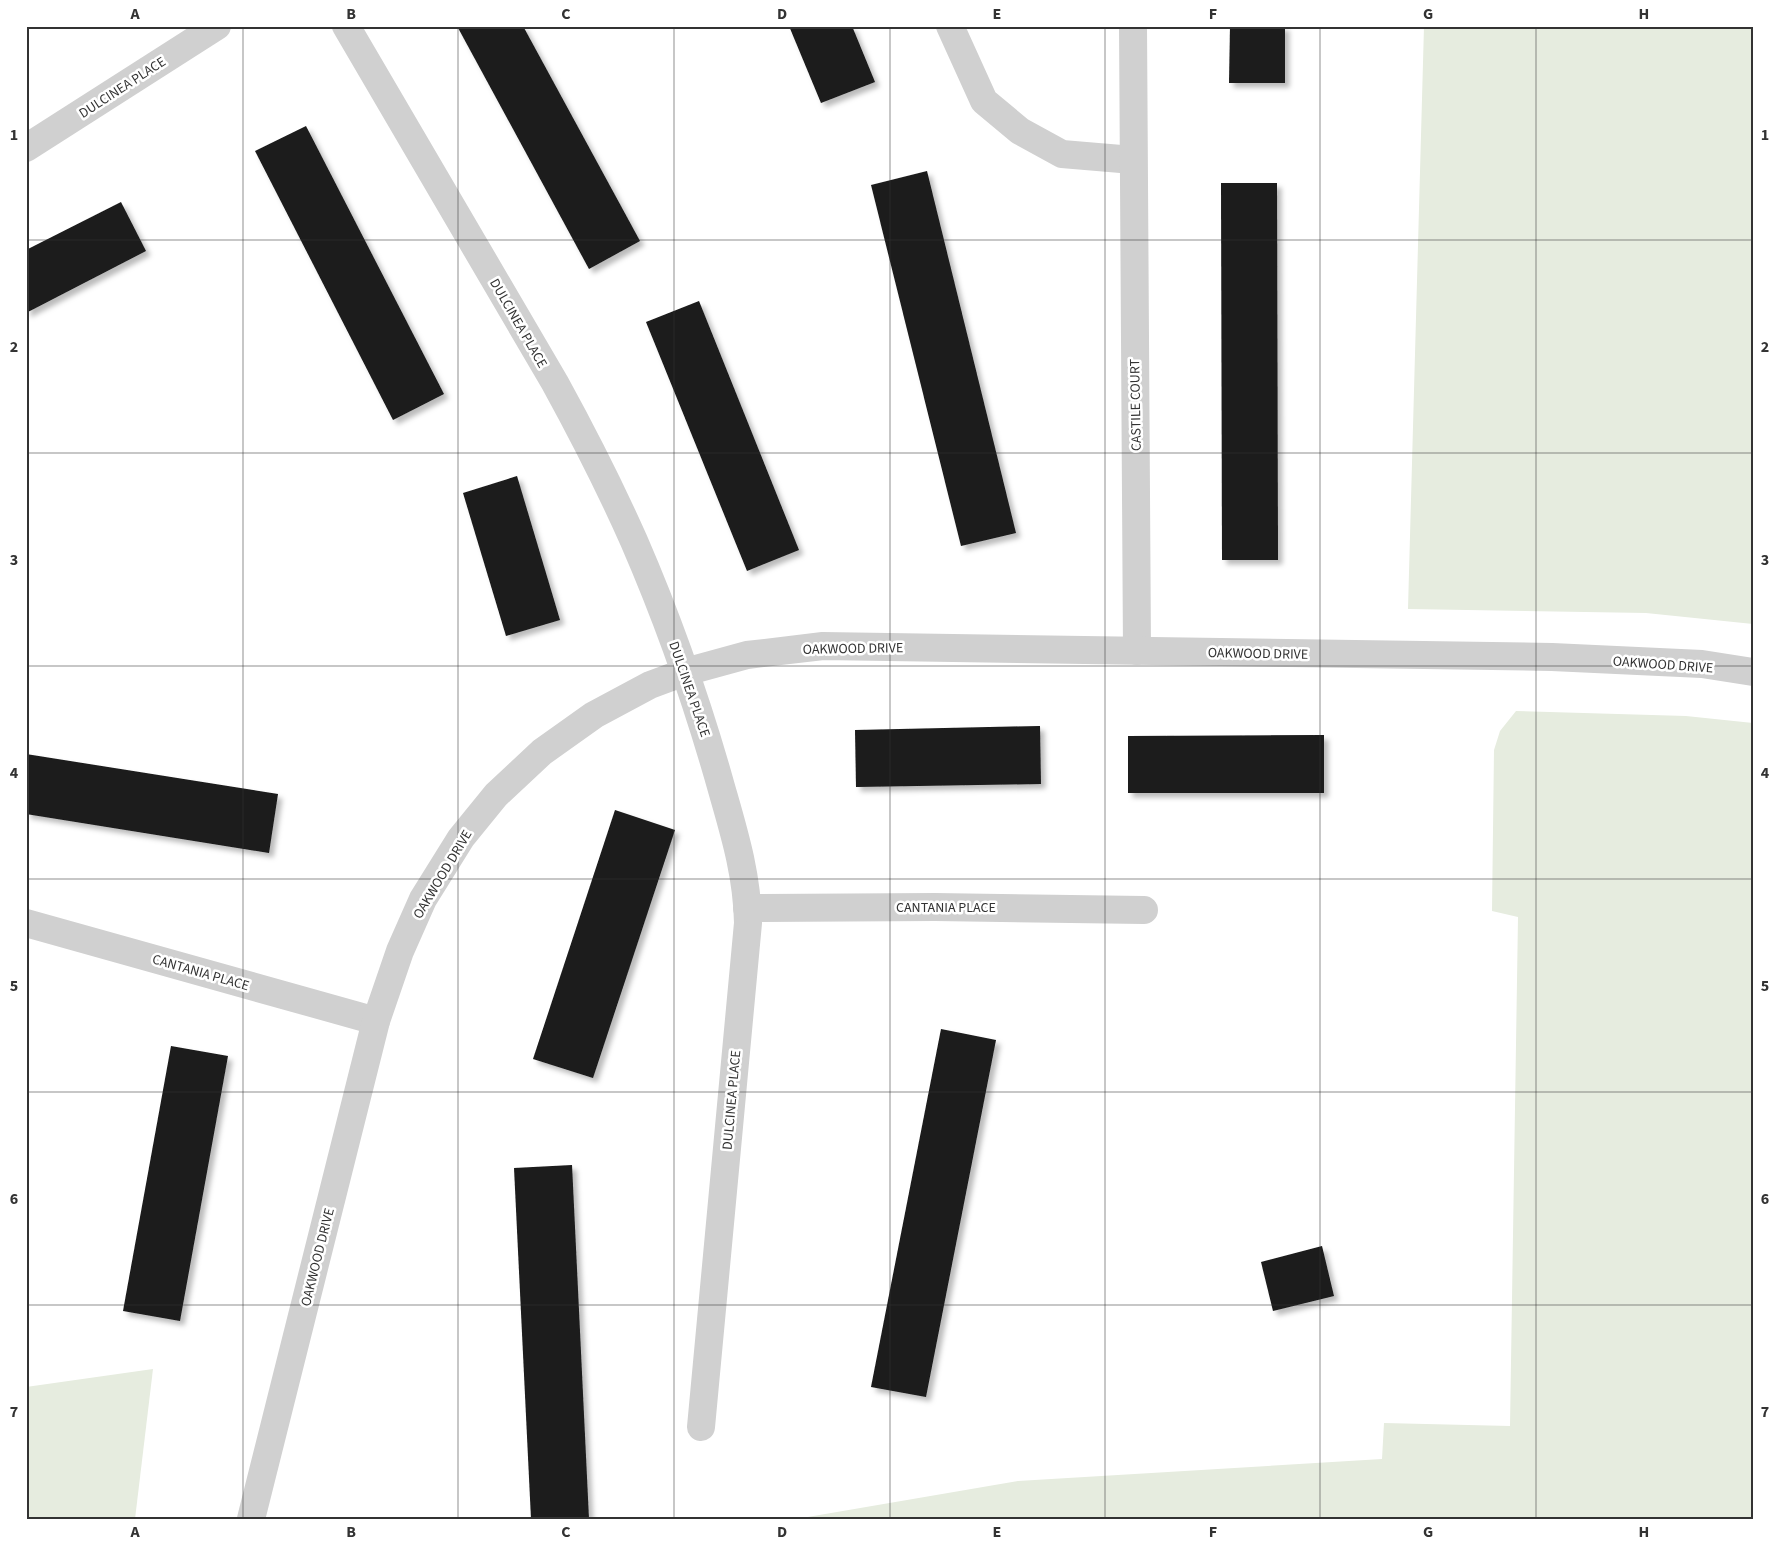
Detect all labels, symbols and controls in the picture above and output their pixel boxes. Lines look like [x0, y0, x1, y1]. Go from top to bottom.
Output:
text: A [129, 3, 140, 25]
text: B [346, 3, 356, 25]
text: C [561, 3, 571, 25]
text: D [777, 3, 787, 25]
text: E [993, 3, 1001, 25]
text: F [1209, 3, 1217, 25]
text: G [1423, 3, 1433, 25]
text: H [1639, 3, 1649, 25]
street label: DULCINEA PLACE [75, 52, 170, 124]
text: 1 [10, 124, 18, 146]
text: 1 [1761, 124, 1769, 146]
street label: DULCINEA PLACE [484, 275, 552, 372]
text: 2 [10, 336, 18, 358]
text: 2 [1761, 336, 1769, 358]
street label: CASTILE COURT [1125, 358, 1147, 451]
text: 3 [10, 549, 18, 571]
text: 3 [1761, 549, 1769, 571]
street label: OAKWOOD DRIVE [803, 638, 903, 660]
street label: DULCINEA PLACE [663, 639, 715, 740]
street label: OAKWOOD DRIVE [1208, 643, 1308, 665]
street label: OAKWOOD DRIVE [1612, 652, 1714, 678]
text: 4 [10, 762, 19, 784]
text: 4 [1761, 762, 1770, 784]
street label: OAKWOOD DRIVE [408, 826, 477, 923]
street label: CANTANIA PLACE [896, 898, 996, 918]
street label: CANTANIA PLACE [150, 950, 252, 996]
text: 5 [10, 975, 18, 997]
text: 5 [1761, 975, 1769, 997]
street label: DULCINEA PLACE [718, 1049, 746, 1151]
text: 6 [10, 1188, 18, 1210]
text: 6 [1761, 1188, 1769, 1210]
street label: OAKWOOD DRIVE [296, 1206, 340, 1308]
text: 7 [10, 1401, 18, 1423]
text: 7 [1761, 1401, 1769, 1423]
text: A [129, 1521, 140, 1543]
text: B [346, 1521, 356, 1543]
text: C [561, 1521, 571, 1543]
text: D [777, 1521, 787, 1543]
text: E [993, 1521, 1001, 1543]
text: F [1209, 1521, 1217, 1543]
text: G [1423, 1521, 1433, 1543]
text: H [1639, 1521, 1649, 1543]

